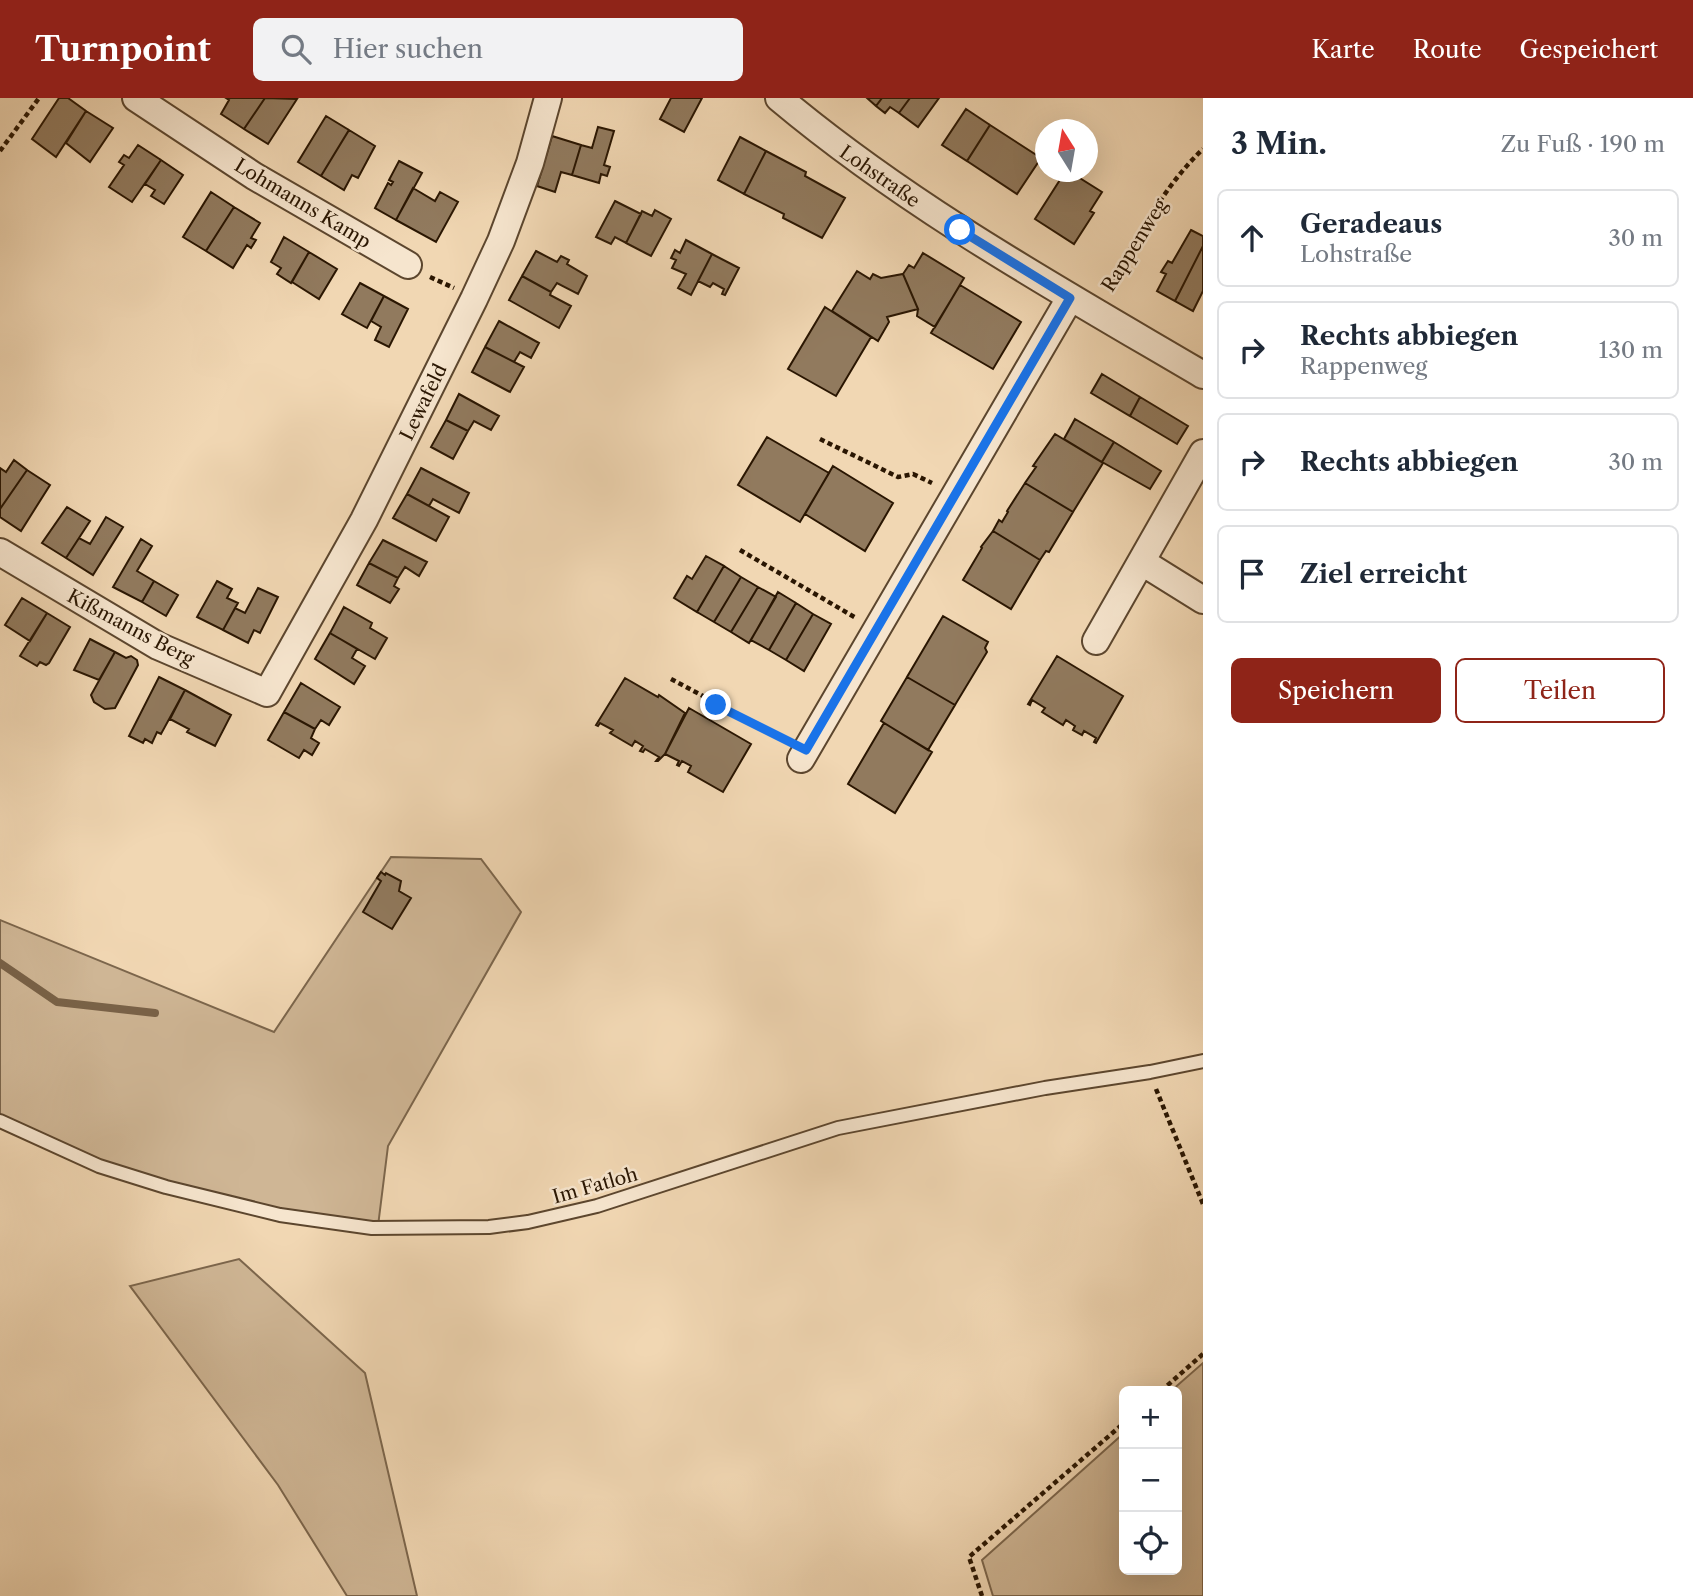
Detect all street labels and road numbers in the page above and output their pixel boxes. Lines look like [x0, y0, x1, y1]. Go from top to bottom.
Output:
street label: Lohstraße [835, 140, 924, 212]
street label: Lohmanns Kamp [230, 154, 375, 253]
street label: Rappenweg [1097, 194, 1173, 296]
street label: Lewafeld [395, 360, 452, 444]
street label: Kißmanns Berg [63, 584, 199, 671]
street label: Im Fatloh [550, 1162, 640, 1209]

